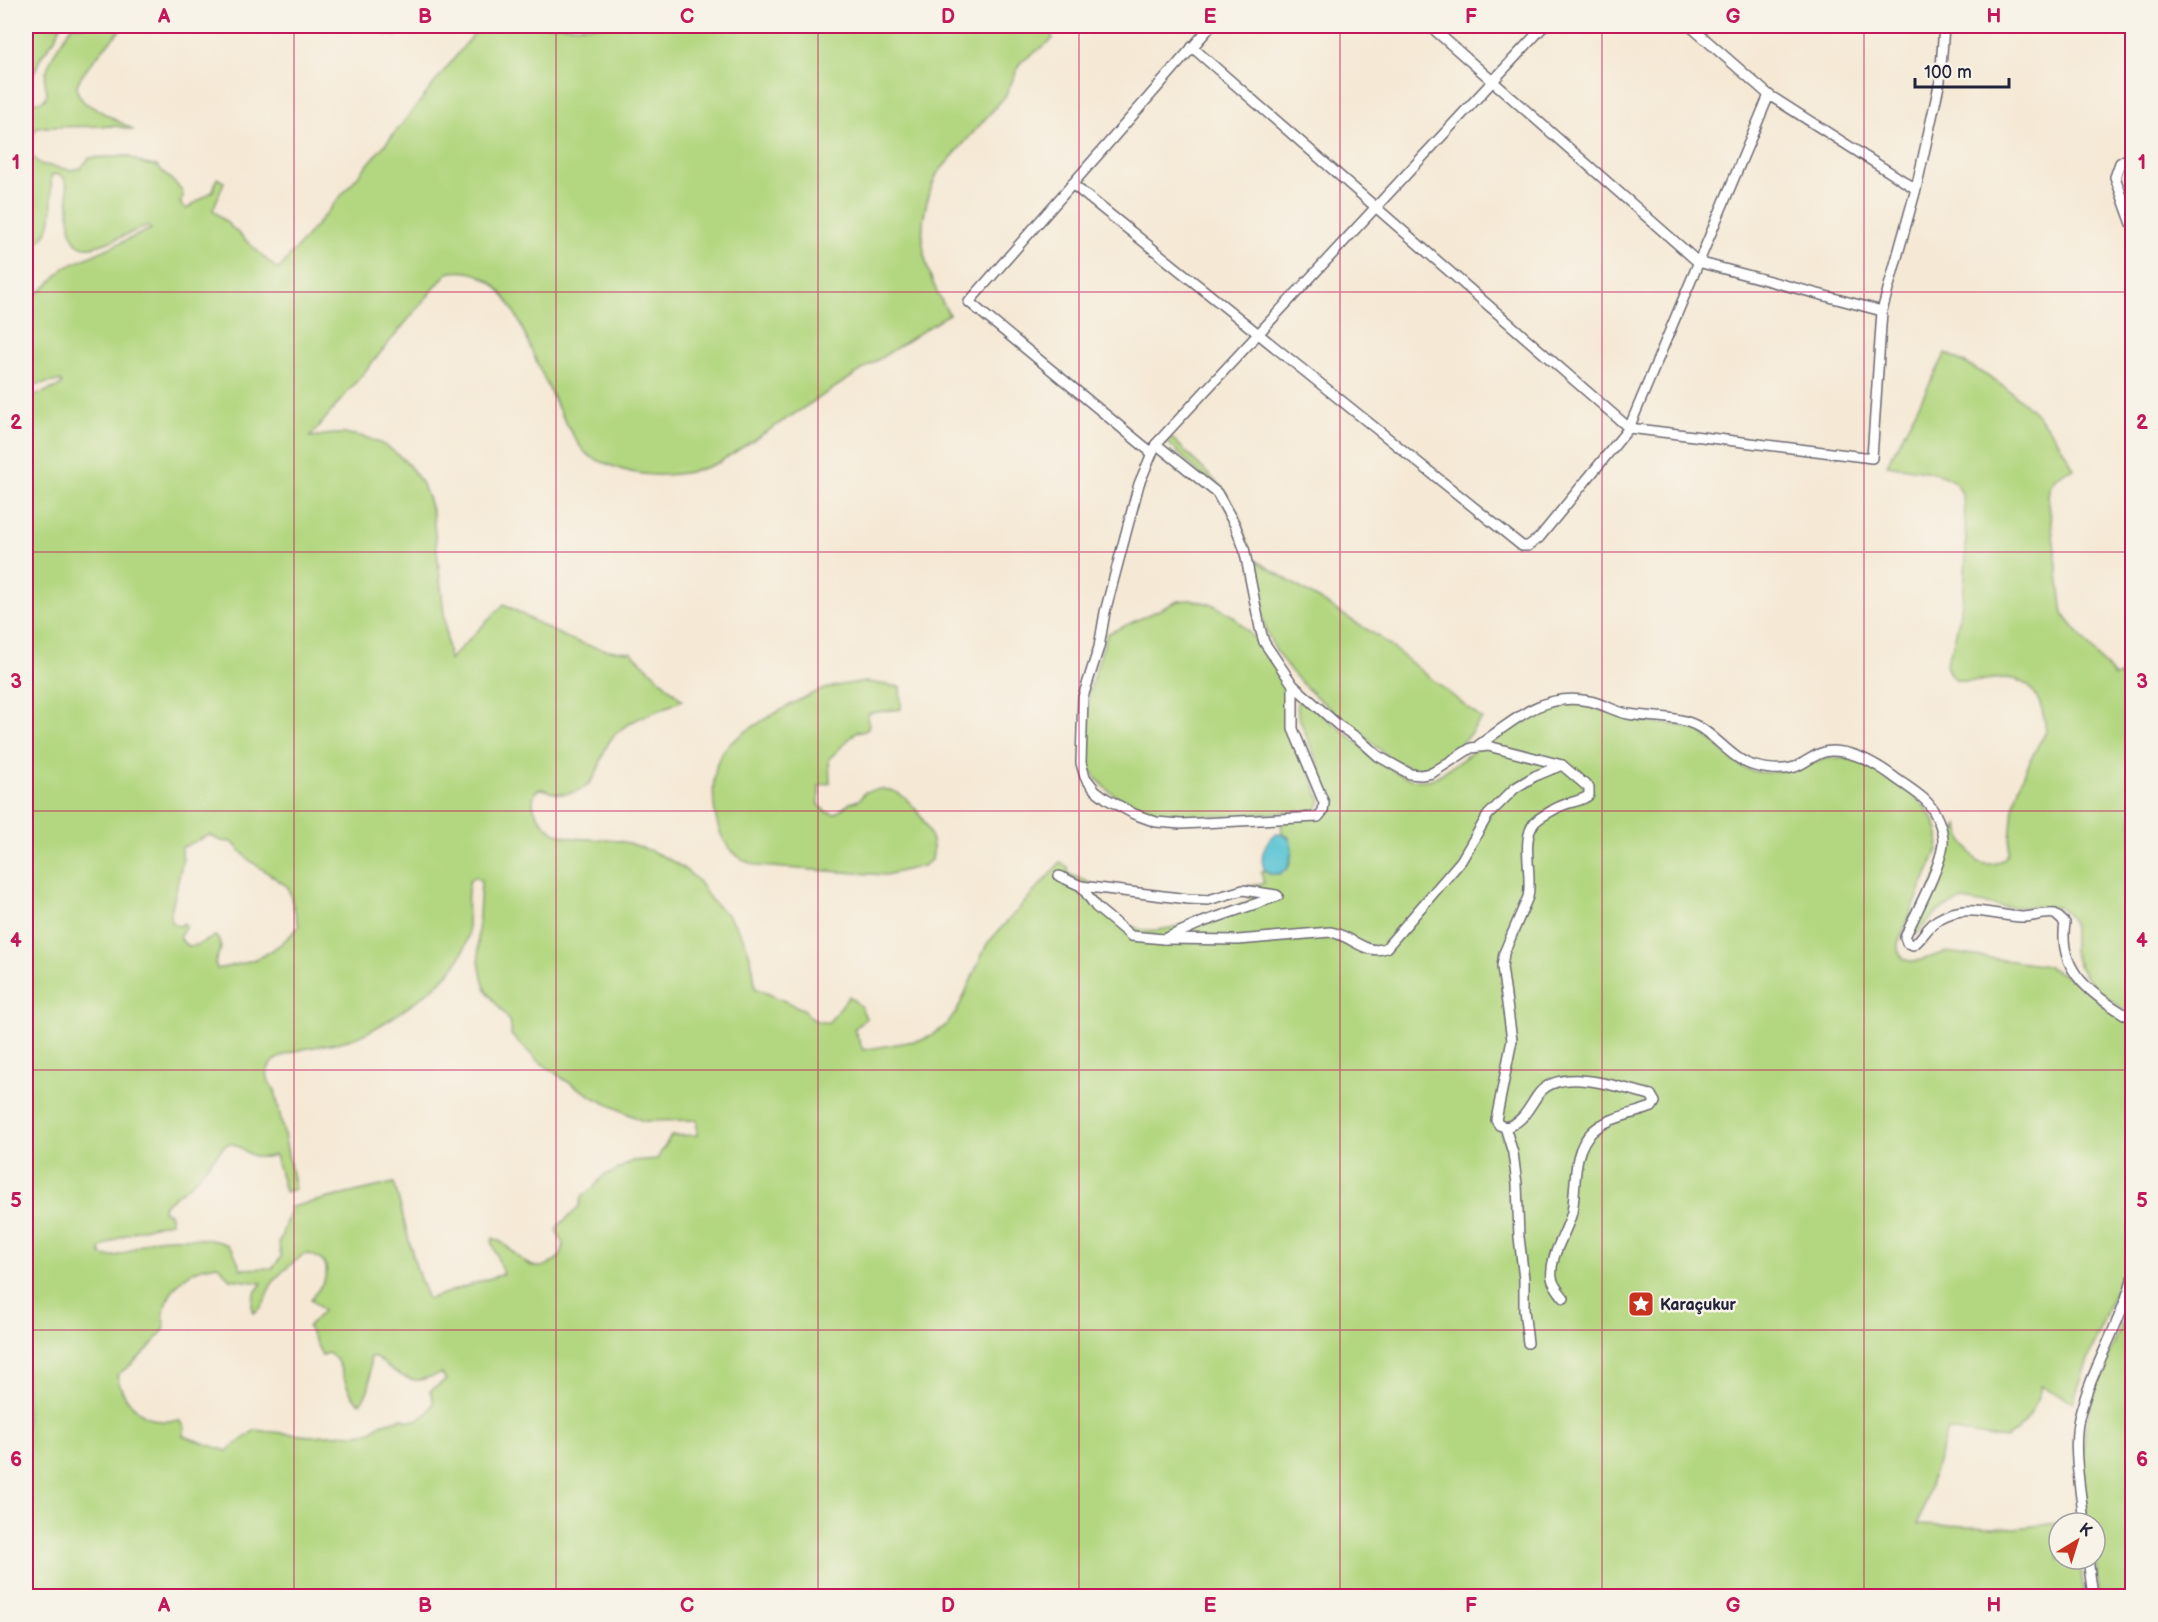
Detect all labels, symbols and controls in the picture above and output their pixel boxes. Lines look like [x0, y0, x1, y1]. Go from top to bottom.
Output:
text: A [157, 5, 171, 29]
text: B [418, 5, 432, 29]
text: C [680, 5, 694, 29]
text: D [941, 5, 955, 29]
text: E [1204, 5, 1217, 29]
text: F [1465, 5, 1477, 29]
text: G [1726, 5, 1741, 29]
text: H [1987, 5, 2001, 29]
scale bar [1915, 51, 2010, 89]
text: 100 m [1924, 62, 1972, 83]
text: 1 [12, 151, 20, 175]
text: 1 [2138, 151, 2146, 175]
text: 2 [10, 411, 22, 435]
text: 2 [2136, 411, 2148, 435]
text: 3 [10, 670, 22, 694]
text: 3 [2136, 670, 2148, 694]
text: 4 [10, 929, 22, 953]
text: 4 [2136, 929, 2148, 953]
text: 5 [10, 1189, 22, 1213]
text: 5 [2136, 1189, 2148, 1213]
place icon: Karaçukur [1626, 1289, 1656, 1319]
place label: Karaçukur [1660, 1296, 1736, 1315]
text: 6 [10, 1448, 22, 1472]
text: 6 [2136, 1448, 2148, 1472]
north arrow [2047, 1511, 2107, 1571]
text: K [2075, 1520, 2096, 1541]
text: A [157, 1594, 171, 1618]
text: B [418, 1594, 432, 1618]
text: C [680, 1594, 694, 1618]
text: D [941, 1594, 955, 1618]
text: E [1204, 1594, 1217, 1618]
text: F [1465, 1594, 1477, 1618]
text: G [1726, 1594, 1741, 1618]
text: H [1987, 1594, 2001, 1618]

